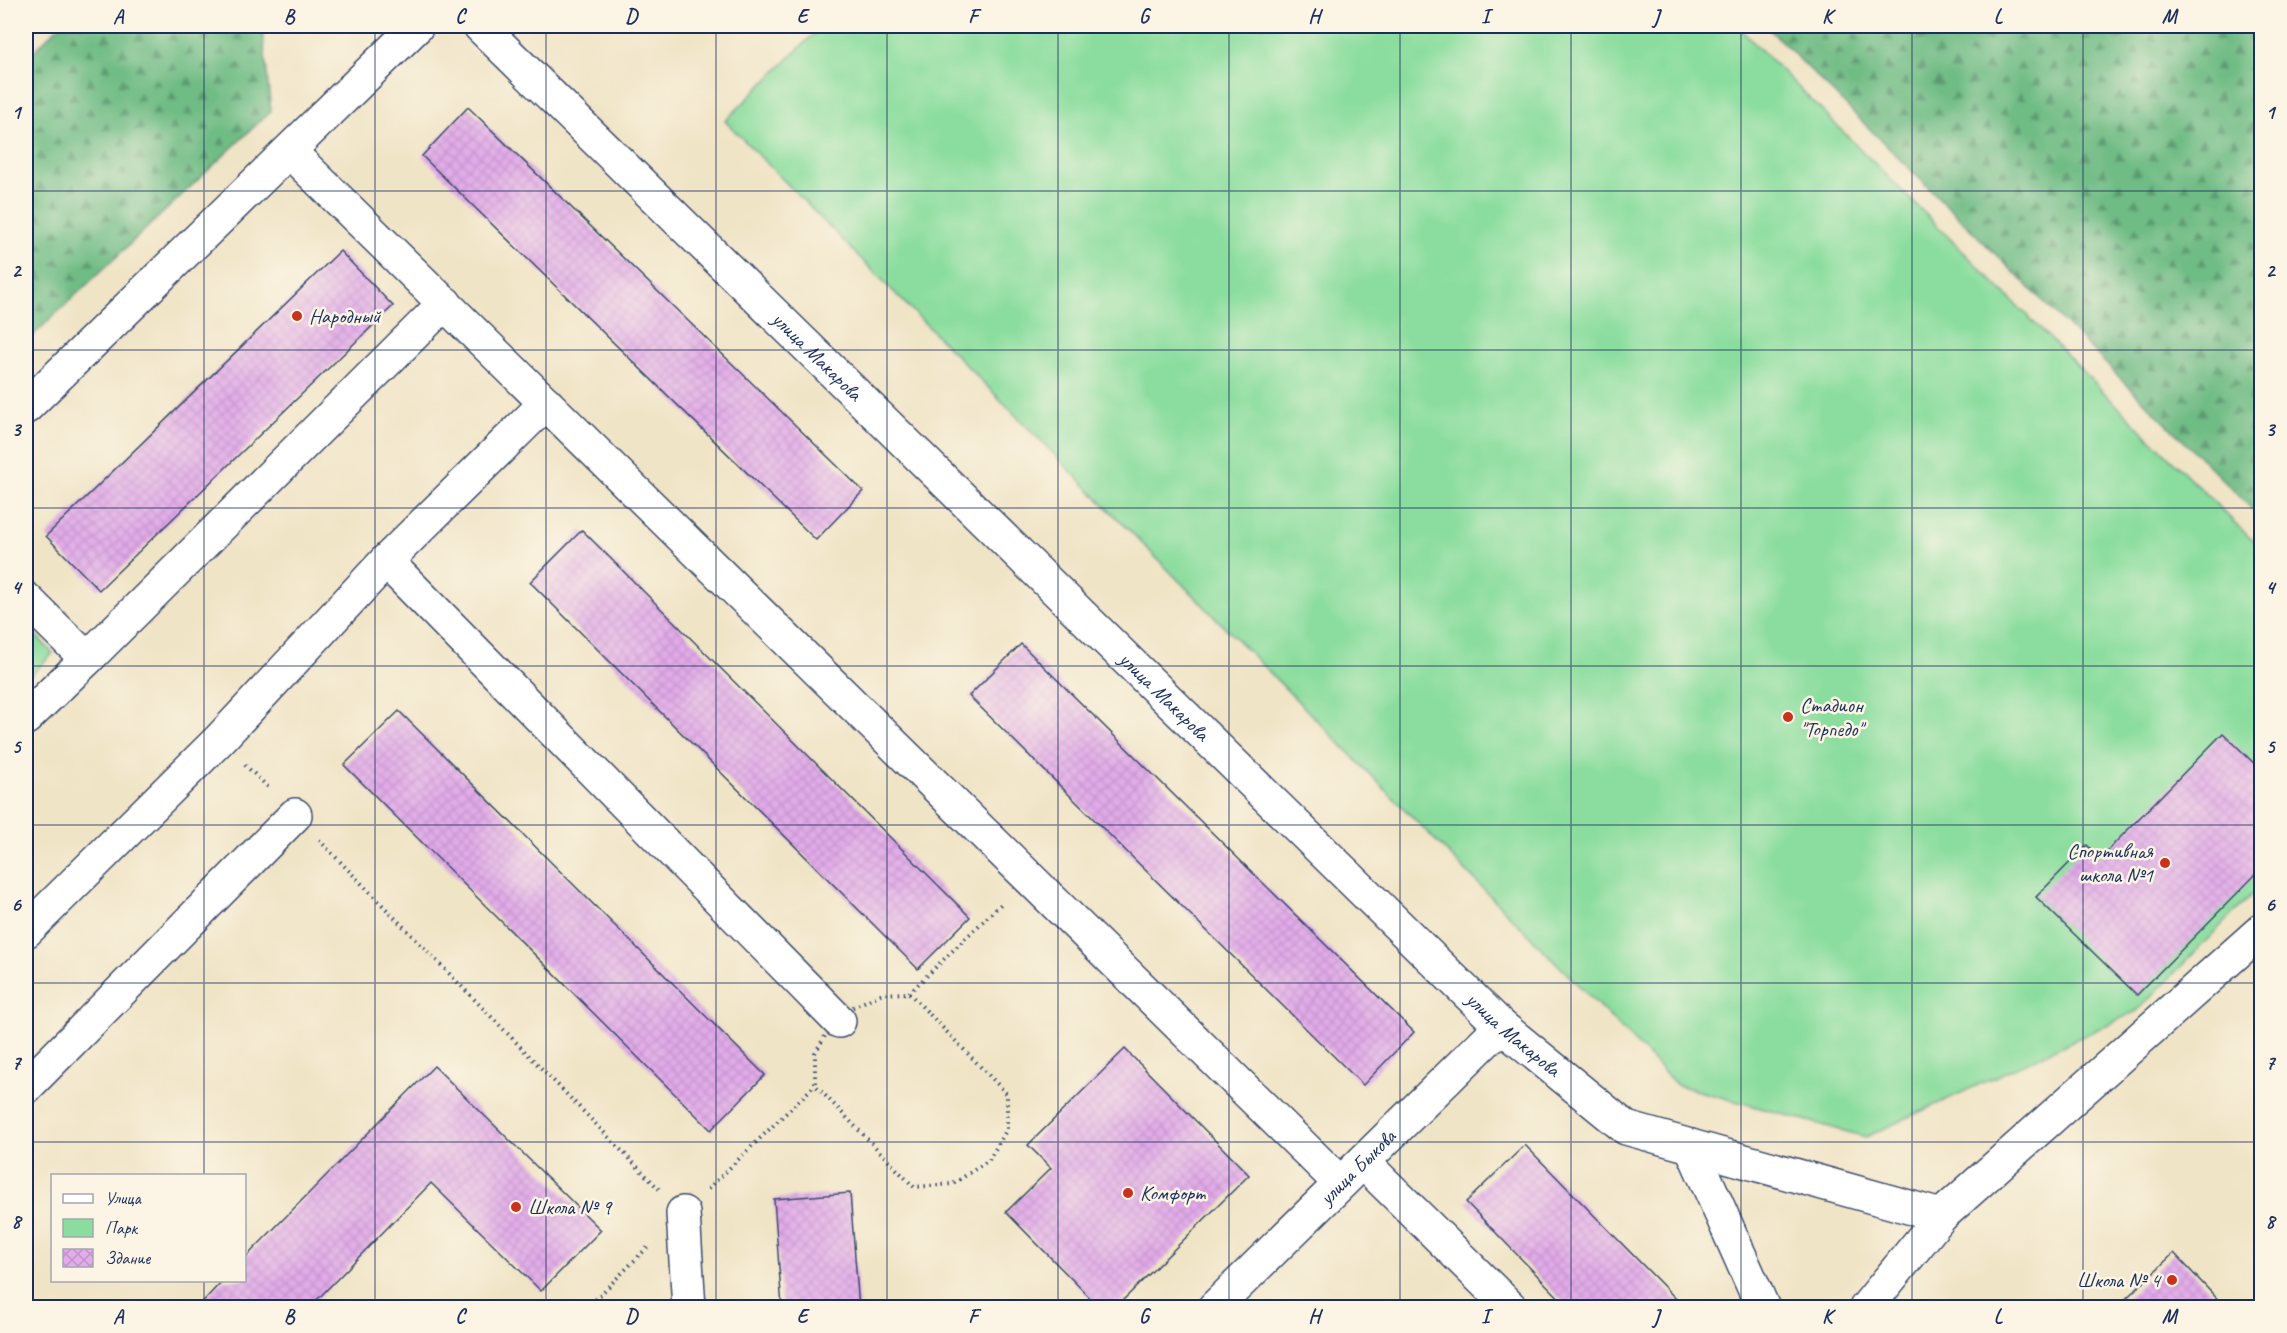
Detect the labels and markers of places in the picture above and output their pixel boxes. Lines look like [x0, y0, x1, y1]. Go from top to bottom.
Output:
place label: Народный [309, 303, 382, 329]
marker: Народный [290, 309, 304, 323]
place label: Стадион "Торпедо" [1800, 692, 1866, 742]
marker: Стадион "Торпедо" [1781, 710, 1795, 724]
place label: Спортивная школа №1 [2067, 838, 2155, 888]
marker: Спортивная школа №1 [2158, 856, 2172, 870]
place label: Комфорт [1140, 1180, 1206, 1206]
marker: Комфорт [1121, 1186, 1135, 1200]
place label: Школа № 9 [528, 1194, 613, 1220]
marker: Школа № 9 [509, 1200, 523, 1214]
place label: Школа № 4 [2077, 1267, 2163, 1293]
marker: Школа № 4 [2165, 1273, 2179, 1287]

